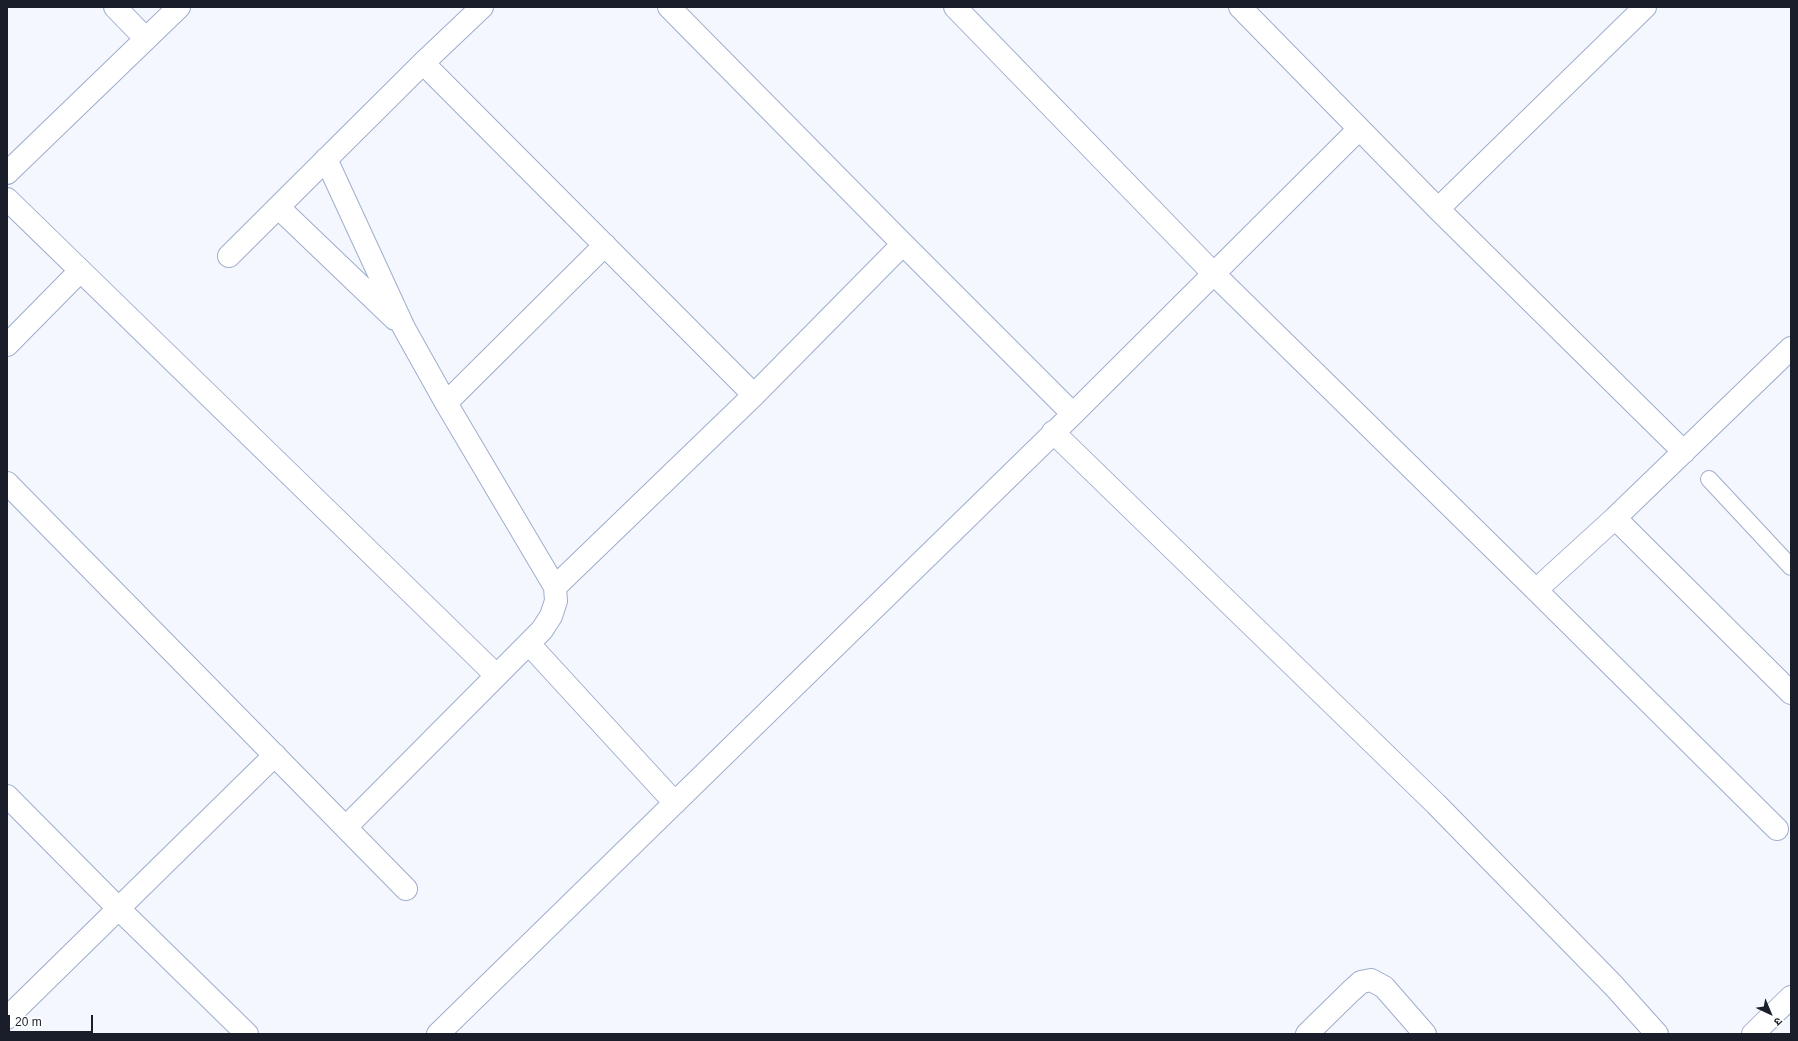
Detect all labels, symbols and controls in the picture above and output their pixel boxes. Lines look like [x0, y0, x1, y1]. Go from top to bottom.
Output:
north arrow [1750, 993, 1790, 1033]
scale bar [10, 1007, 95, 1033]
text: 20 m [15, 1015, 42, 1029]
text: उ [1772, 1015, 1785, 1028]

